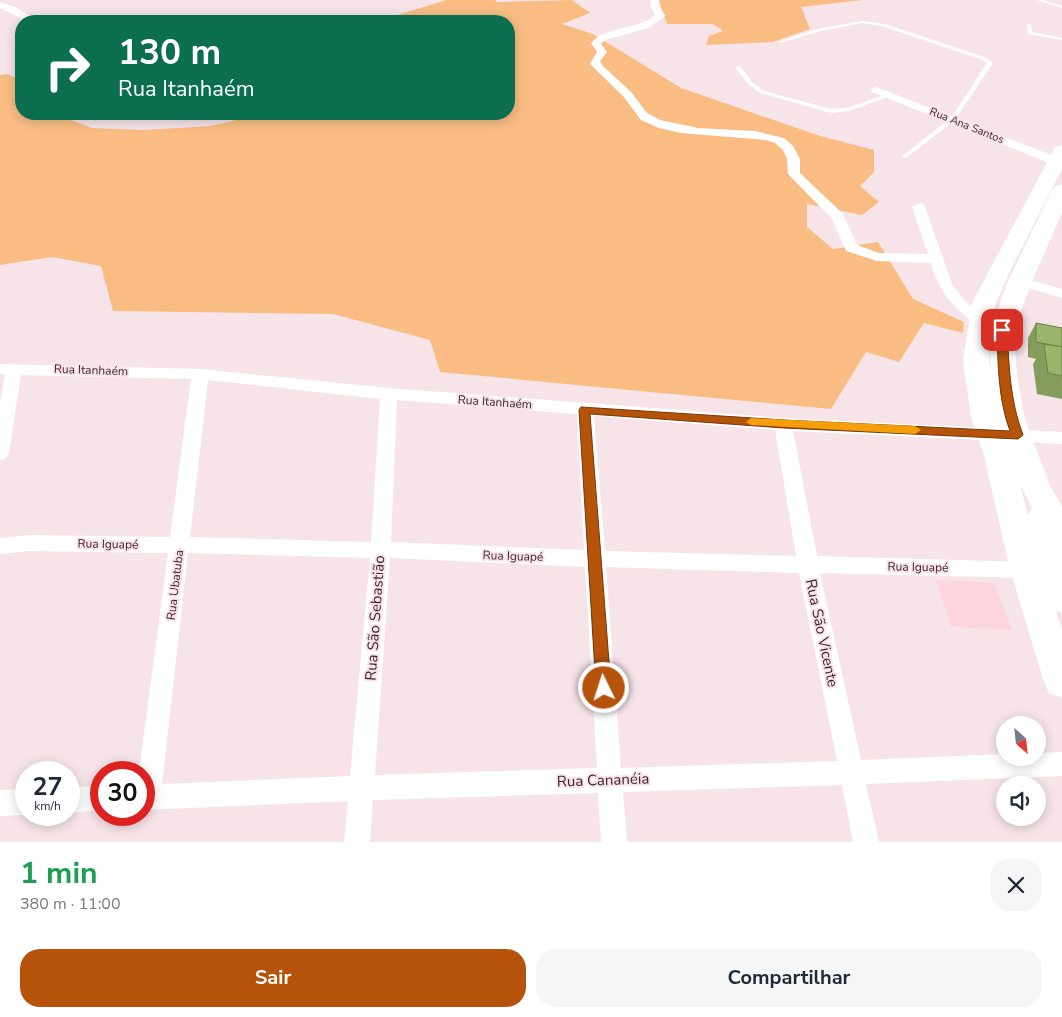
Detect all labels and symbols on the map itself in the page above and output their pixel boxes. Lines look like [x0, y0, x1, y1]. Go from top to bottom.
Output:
street label: Rua Ana Santos [927, 104, 1006, 147]
pin [981, 309, 1023, 351]
street label: Rua Itanhaém [53, 361, 129, 379]
street label: Rua Itanhaém [457, 391, 533, 413]
street label: Rua Iguapé [77, 535, 139, 553]
street label: Rua Iguapé [482, 547, 544, 565]
street label: Rua Ubatuba [163, 549, 187, 621]
street label: Rua São Sebastião [361, 555, 389, 681]
street label: Rua Iguapé [887, 558, 949, 576]
street label: Rua São Vicente [801, 577, 843, 689]
position arrow [577, 661, 629, 713]
north arrow [996, 716, 1046, 766]
speed limit sign: 30 [90, 761, 155, 826]
street label: Rua Cananéia [556, 768, 650, 792]

